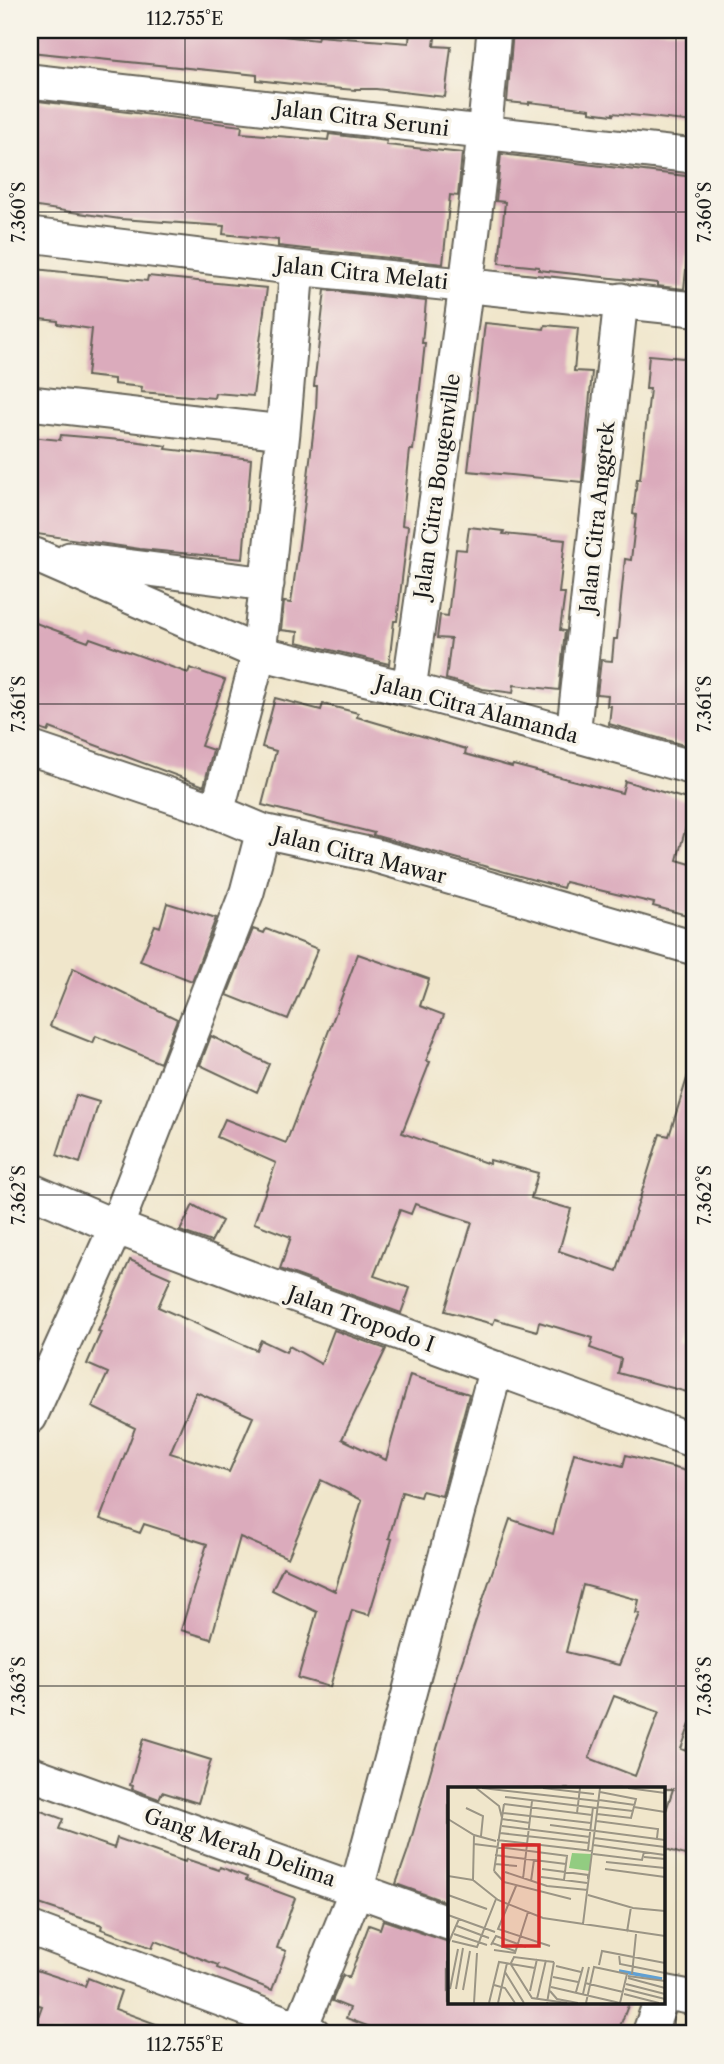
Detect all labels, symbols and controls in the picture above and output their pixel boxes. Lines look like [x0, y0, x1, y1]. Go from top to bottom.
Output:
text: 112.755°E [147, 8, 223, 30]
street label: Jalan Citra Seruni [271, 95, 450, 141]
text: 7.360°S [8, 181, 30, 243]
text: 7.360°S [694, 181, 716, 243]
street label: Jalan Citra Melati [272, 251, 449, 294]
street label: Jalan Citra Bougenville [408, 372, 465, 603]
street label: Jalan Citra Anggrek [574, 419, 620, 617]
street label: Jalan Citra Alamanda [370, 669, 582, 748]
text: 7.361°S [8, 675, 30, 733]
text: 7.361°S [694, 675, 716, 733]
street label: Jalan Citra Mawar [268, 821, 449, 889]
text: 7.362°S [8, 1165, 30, 1225]
text: 7.362°S [694, 1165, 716, 1225]
street label: Jalan Tropodo I [281, 1280, 438, 1357]
text: 7.363°S [8, 1656, 30, 1716]
text: 7.363°S [694, 1656, 716, 1716]
inset map [448, 1787, 664, 2004]
street label: Gang Merah Delima [141, 1802, 340, 1892]
text: 112.755°E [147, 2034, 223, 2056]

